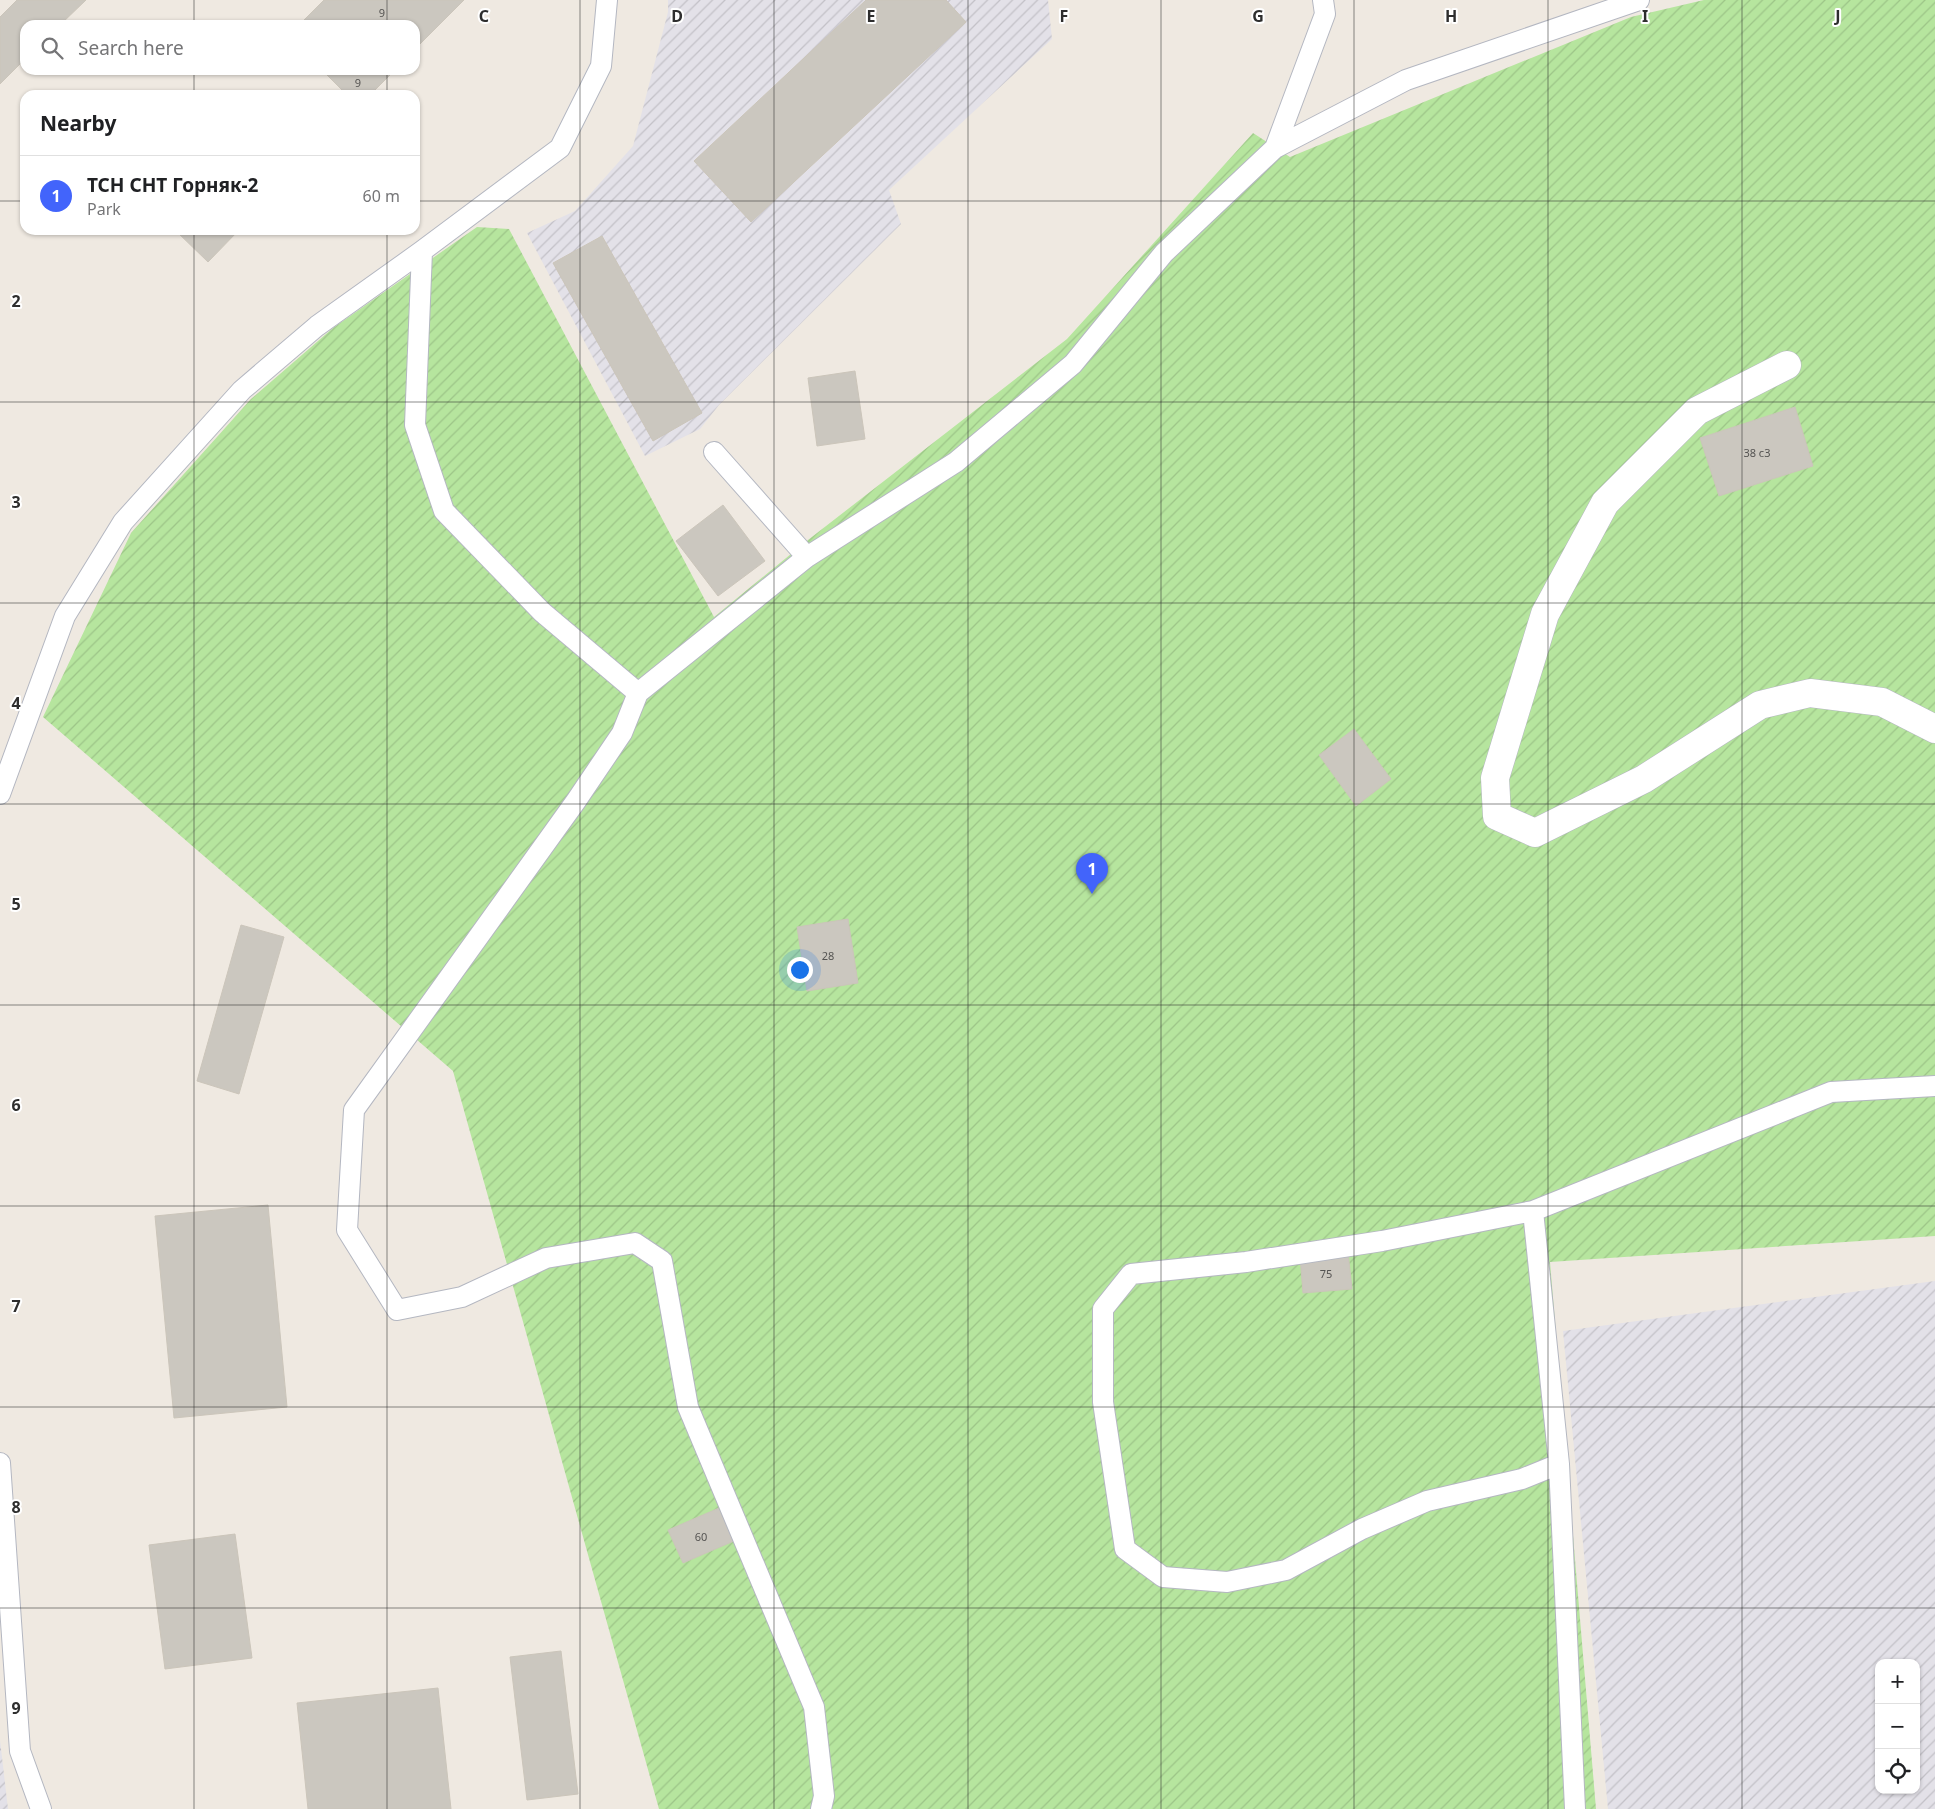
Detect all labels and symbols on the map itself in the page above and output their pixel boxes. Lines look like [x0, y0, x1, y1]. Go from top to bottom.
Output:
house number: 9 [379, 5, 385, 20]
text: C [479, 5, 489, 27]
text: D [671, 5, 683, 27]
text: E [867, 5, 876, 27]
text: F [1060, 5, 1068, 27]
text: G [1252, 5, 1264, 27]
text: H [1445, 5, 1457, 27]
text: I [1642, 5, 1648, 27]
text: J [1833, 5, 1841, 27]
house number: 9 [355, 75, 361, 90]
text: 2 [11, 290, 21, 312]
house number: 38 с3 [1743, 445, 1771, 460]
text: 3 [11, 491, 21, 513]
text: 4 [11, 692, 21, 714]
pin: 1 [1076, 853, 1108, 894]
text: 5 [11, 893, 21, 915]
house number: 28 [822, 948, 834, 963]
your location [787, 957, 813, 983]
text: 6 [11, 1094, 21, 1116]
house number: 75 [1320, 1266, 1332, 1281]
text: 7 [11, 1295, 21, 1317]
text: 8 [11, 1496, 21, 1518]
house number: 60 [695, 1529, 707, 1544]
text: 9 [11, 1697, 21, 1719]

